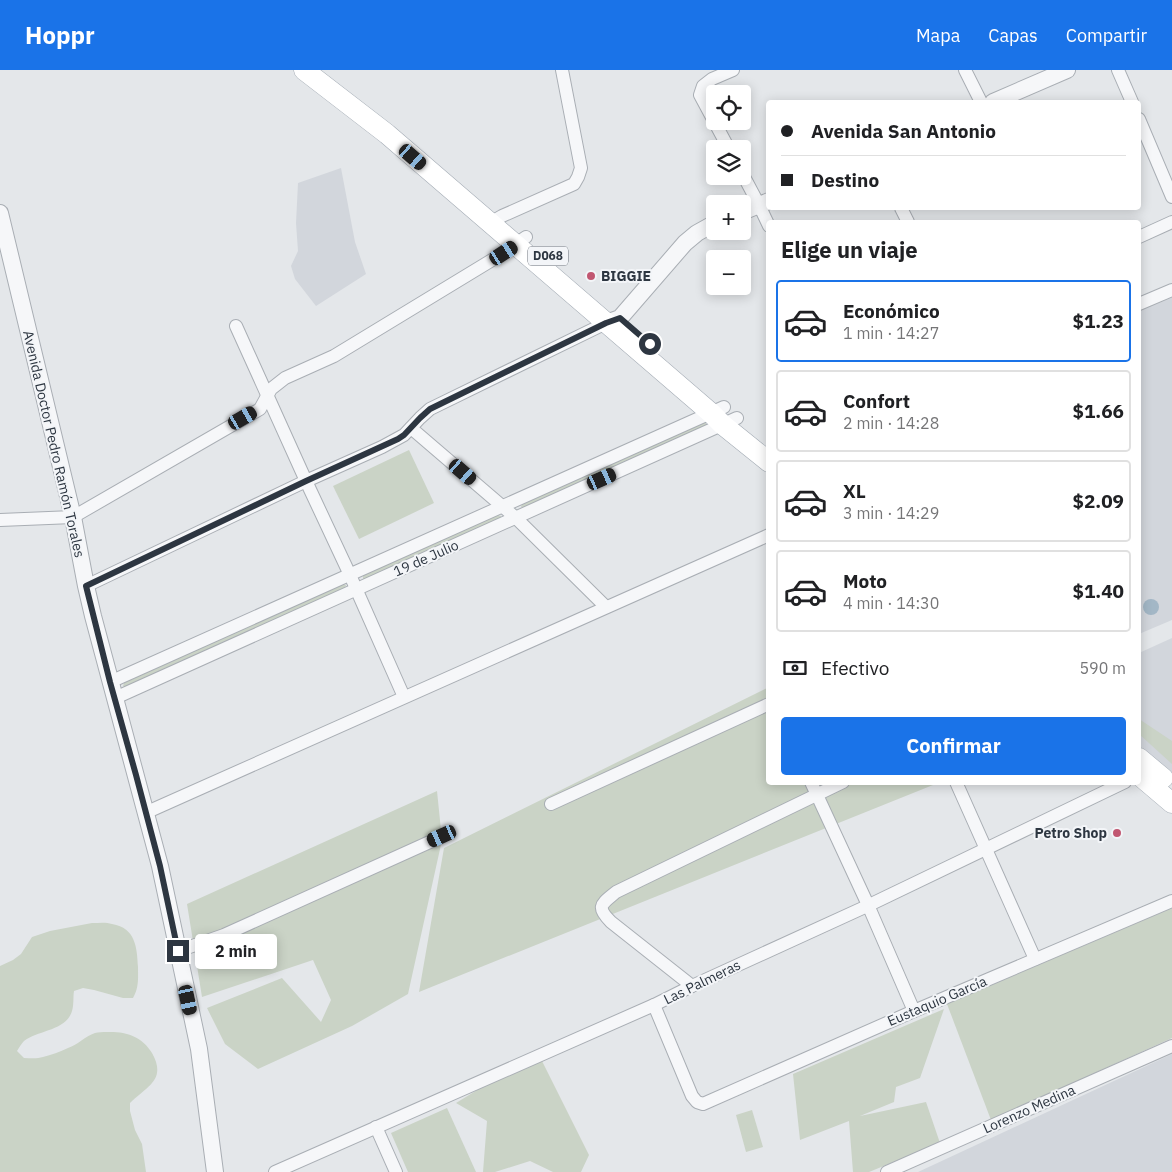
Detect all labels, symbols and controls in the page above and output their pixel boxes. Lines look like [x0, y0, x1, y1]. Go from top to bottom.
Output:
text: Hoppr [25, 19, 95, 51]
text: Mapa [916, 24, 960, 47]
text: Capas [988, 24, 1038, 47]
text: Compartir [1066, 24, 1147, 47]
map controls [706, 85, 751, 295]
button: locate [706, 85, 751, 130]
text: Avenida San Antonio [811, 119, 996, 143]
button: layers [706, 140, 751, 185]
car [396, 141, 429, 173]
text: Destino [811, 168, 879, 192]
button: + [706, 195, 751, 240]
text: Elige un viaje [781, 235, 918, 264]
car [487, 239, 520, 267]
road number: D068 [528, 247, 568, 266]
button: − [706, 250, 751, 295]
place label: BIGGIE [601, 267, 651, 285]
marker: BIGGIE [585, 270, 597, 282]
icon: car [783, 299, 828, 344]
text: Económico [843, 299, 940, 323]
text: $1.23 [1072, 309, 1124, 333]
text: 1 min · 14:27 [843, 323, 939, 343]
street label: Avenida Doctor Pedro Ramón Torales [19, 329, 89, 559]
route start [639, 333, 661, 355]
icon: car [783, 389, 828, 434]
text: Confort [843, 389, 910, 413]
text: $1.66 [1072, 399, 1124, 423]
car [226, 404, 259, 432]
text: 2 min · 14:28 [843, 413, 939, 433]
car [446, 456, 479, 488]
car [585, 466, 618, 492]
icon: car [783, 479, 828, 524]
text: XL [843, 479, 866, 503]
text: $2.09 [1072, 489, 1124, 513]
text: 3 min · 14:29 [843, 503, 939, 523]
street label: 19 de Julio [391, 536, 462, 580]
icon: car [783, 569, 828, 614]
text: Moto [843, 569, 887, 593]
text: $1.40 [1072, 579, 1124, 603]
text: 4 min · 14:30 [843, 593, 939, 613]
icon: cash [781, 654, 809, 682]
text: Efectivo [821, 656, 889, 680]
text: 590 m [1079, 658, 1126, 678]
button: Confirmar [781, 717, 1126, 775]
car [425, 823, 458, 849]
place label: Petro Shop [1035, 824, 1107, 842]
marker: Petro Shop [1111, 827, 1123, 839]
callout: 2 min [196, 934, 278, 968]
route end [167, 940, 189, 962]
text: 2 min [215, 941, 257, 961]
street label: Las Palmeras [661, 956, 744, 1008]
street label: Eustaquio García [885, 972, 990, 1030]
car [177, 984, 198, 1016]
street label: Lorenzo Medina [980, 1080, 1078, 1137]

